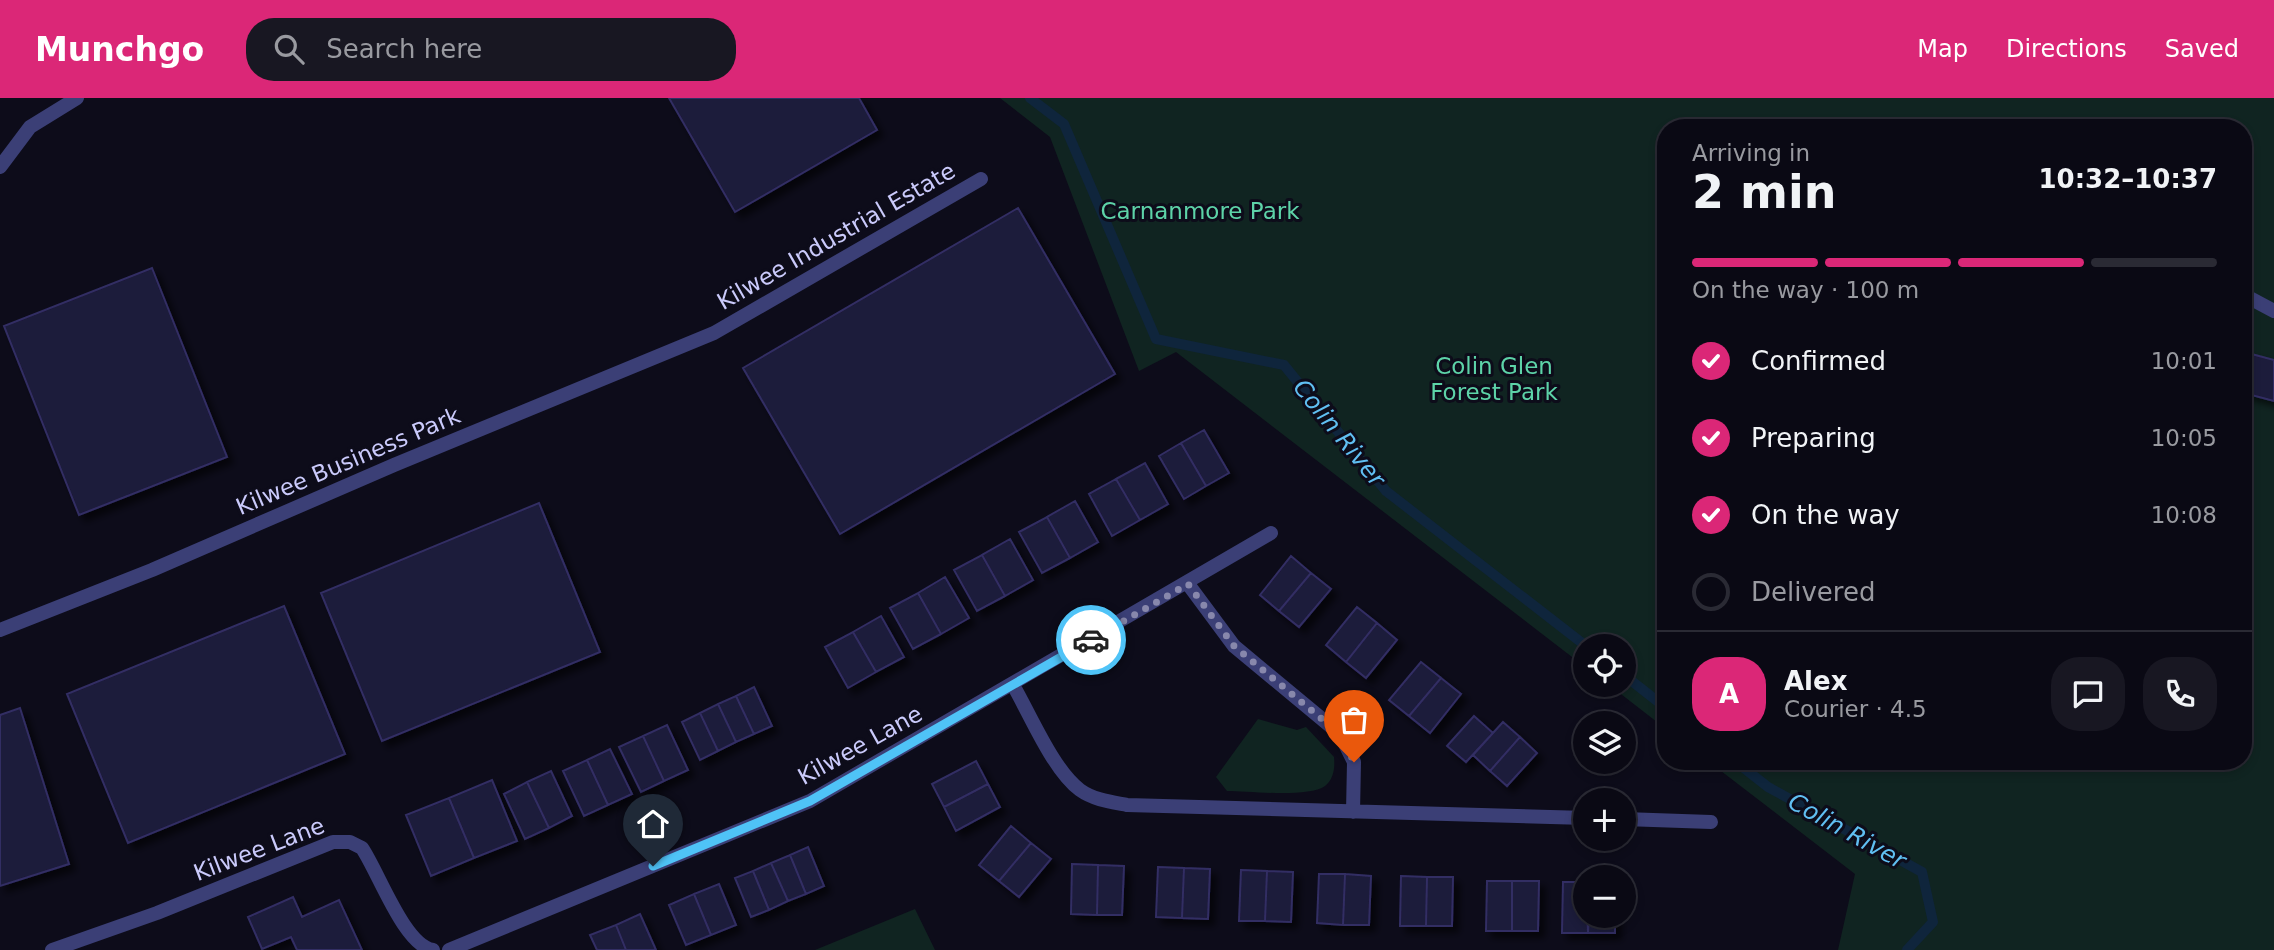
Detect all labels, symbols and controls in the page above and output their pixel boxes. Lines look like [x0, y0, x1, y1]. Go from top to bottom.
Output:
search box [246, 18, 736, 81]
text: Munchgo [35, 30, 204, 69]
icon: search [270, 30, 308, 68]
text: Search here [326, 34, 482, 64]
text: Map [1917, 35, 1968, 63]
text: Directions [2006, 35, 2127, 63]
text: Saved [2165, 35, 2239, 63]
text: Arriving in [1692, 140, 1810, 166]
street label: Kilwee Industrial Estate [712, 157, 960, 315]
text: 10:32–10:37 [2038, 164, 2217, 194]
text: 2 min [1692, 165, 1836, 219]
park label: Carnanmore Park [1100, 198, 1300, 224]
text: On the way · 100 m [1692, 277, 1919, 303]
icon: check [1692, 342, 1730, 380]
text: Confirmed [1751, 346, 1886, 376]
text: 10:01 [2151, 348, 2217, 374]
park label: Colin Glen Forest Park [1430, 353, 1558, 405]
water label: Colin River [1287, 374, 1392, 494]
street label: Kilwee Business Park [232, 402, 464, 520]
icon: check [1692, 419, 1730, 457]
text: Preparing [1751, 423, 1876, 453]
text: 10:05 [2151, 425, 2217, 451]
icon: check [1692, 496, 1730, 534]
text: On the way [1751, 500, 1900, 530]
text: 10:08 [2151, 502, 2217, 528]
text: Delivered [1751, 577, 1875, 607]
courier [1056, 605, 1126, 675]
icon: car [1072, 621, 1110, 659]
map controls [1573, 634, 1636, 928]
button: locate [1573, 634, 1636, 697]
button: chat [2051, 657, 2125, 731]
button: phone [2143, 657, 2217, 731]
text: Alex [1784, 666, 1847, 696]
text: A [1719, 679, 1739, 709]
pin [1324, 690, 1384, 762]
text: Courier · 4.5 [1784, 696, 1927, 722]
street label: Kilwee Lane [793, 700, 927, 790]
icon: bag [1335, 701, 1373, 739]
button: layers [1573, 711, 1636, 774]
water label: Colin River [1783, 787, 1912, 876]
button: + [1573, 788, 1636, 851]
pin [623, 794, 683, 866]
icon: home [634, 805, 672, 843]
street label: Kilwee Lane [190, 812, 328, 886]
button: − [1573, 865, 1636, 928]

